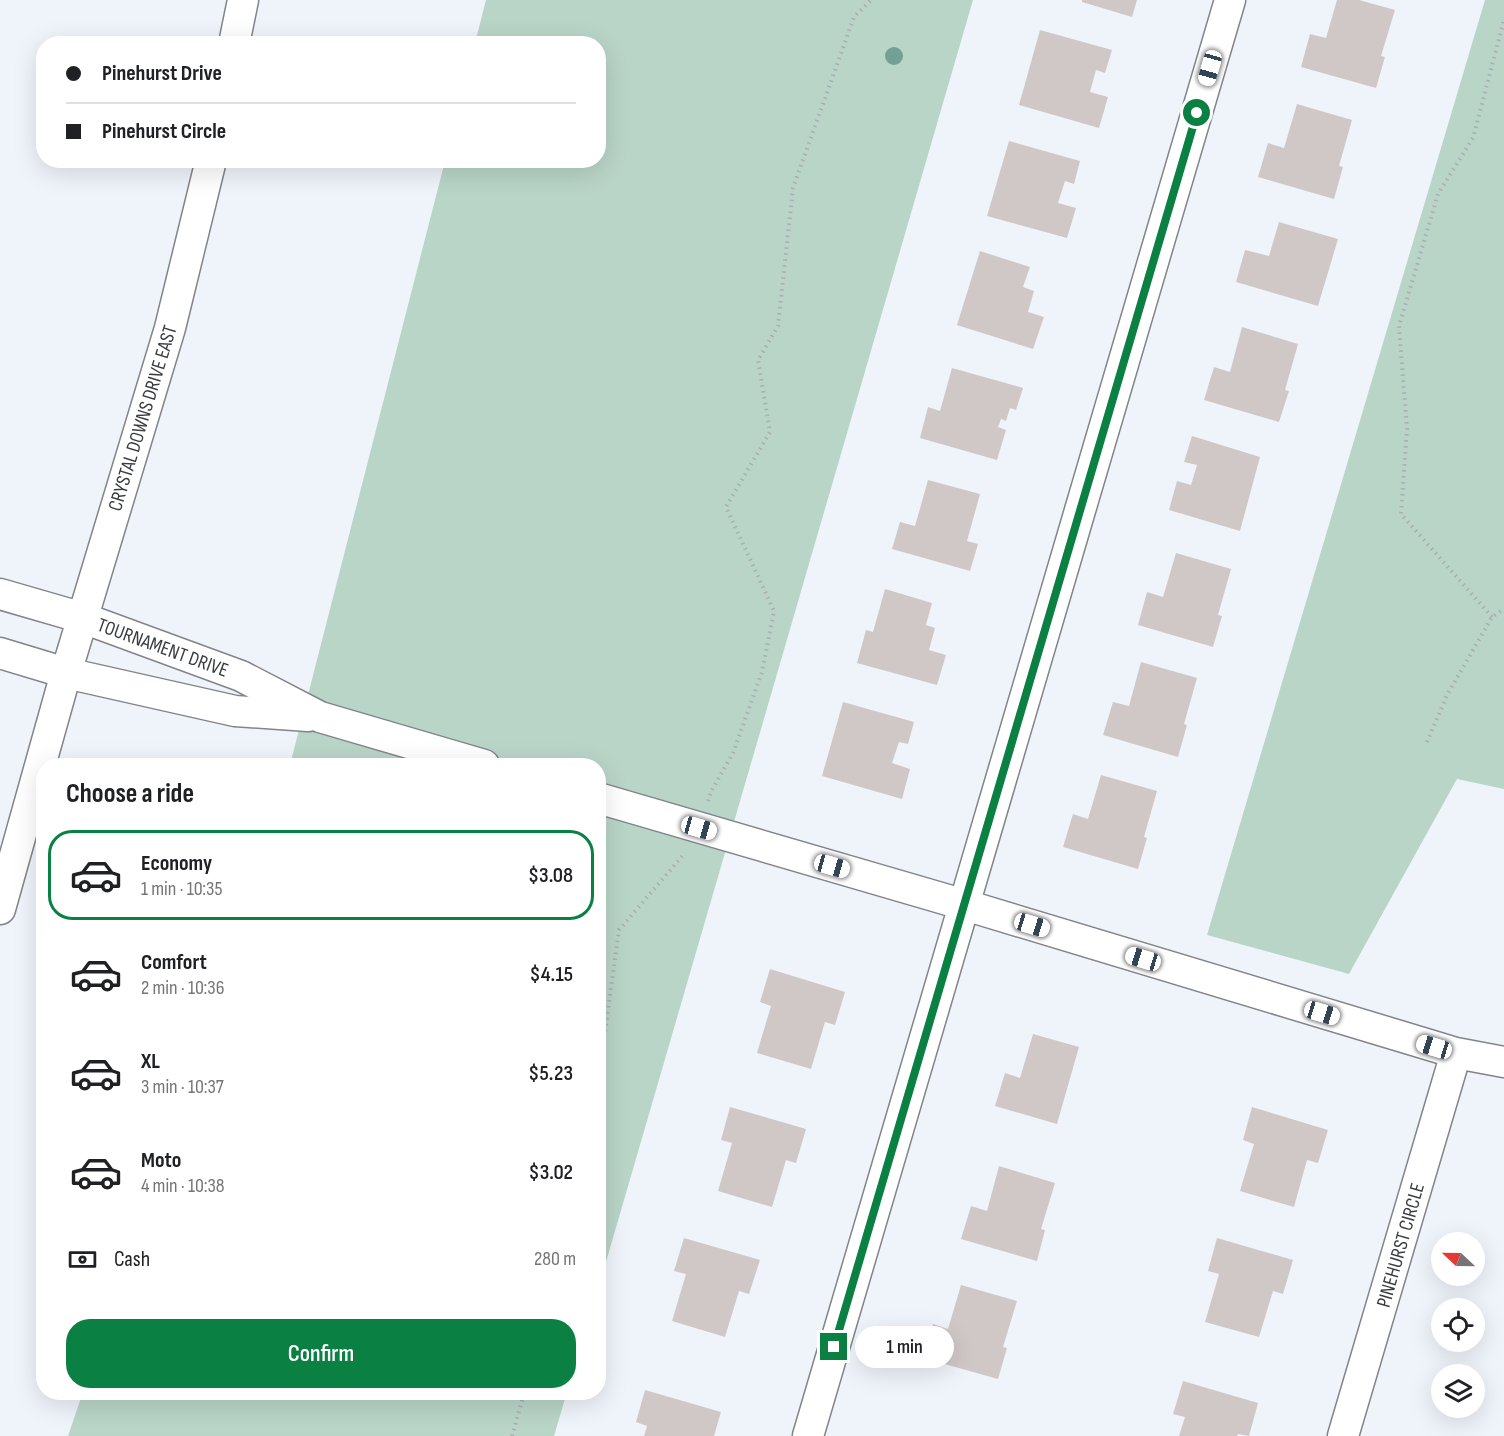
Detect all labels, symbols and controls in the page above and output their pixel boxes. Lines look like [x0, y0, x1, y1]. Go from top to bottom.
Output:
car [1196, 48, 1224, 88]
text: Pinehurst Drive [102, 60, 222, 87]
route start [1183, 99, 1210, 126]
text: Pinehurst Circle [102, 118, 226, 145]
street label: CRYSTAL DOWNS DRIVE EAST [103, 323, 183, 514]
street label: TOURNAMENT DRIVE [94, 613, 231, 683]
text: Choose a ride [66, 778, 194, 810]
car [679, 814, 719, 842]
icon: car [69, 848, 123, 902]
text: Economy [141, 850, 212, 877]
car [812, 852, 852, 880]
text: $3.08 [528, 862, 573, 889]
text: 1 min · 10:35 [141, 877, 223, 901]
car [1012, 911, 1052, 939]
car [1123, 945, 1163, 973]
icon: car [69, 947, 123, 1001]
text: Comfort [141, 949, 207, 976]
text: $4.15 [530, 961, 573, 988]
text: 2 min · 10:36 [141, 976, 224, 1000]
car [1302, 999, 1342, 1027]
car [1414, 1033, 1454, 1061]
icon: car [69, 1046, 123, 1100]
text: XL [141, 1048, 160, 1075]
text: $5.23 [528, 1060, 573, 1087]
text: 3 min · 10:37 [141, 1075, 224, 1099]
icon: car [69, 1145, 123, 1199]
text: Moto [141, 1147, 181, 1174]
text: $3.02 [529, 1159, 573, 1186]
text: 4 min · 10:38 [141, 1174, 225, 1198]
street label: PINEHURST CIRCLE [1372, 1180, 1430, 1310]
north arrow [1431, 1232, 1485, 1286]
map controls [1431, 1232, 1485, 1418]
icon: cash [66, 1243, 99, 1276]
text: Cash [114, 1246, 150, 1273]
text: 280 m [534, 1247, 576, 1271]
button: locate [1431, 1298, 1485, 1352]
button: Confirm [66, 1319, 576, 1388]
callout: 1 min [855, 1326, 954, 1368]
route end [820, 1333, 847, 1360]
text: 1 min [886, 1335, 923, 1359]
button: layers [1431, 1364, 1485, 1418]

